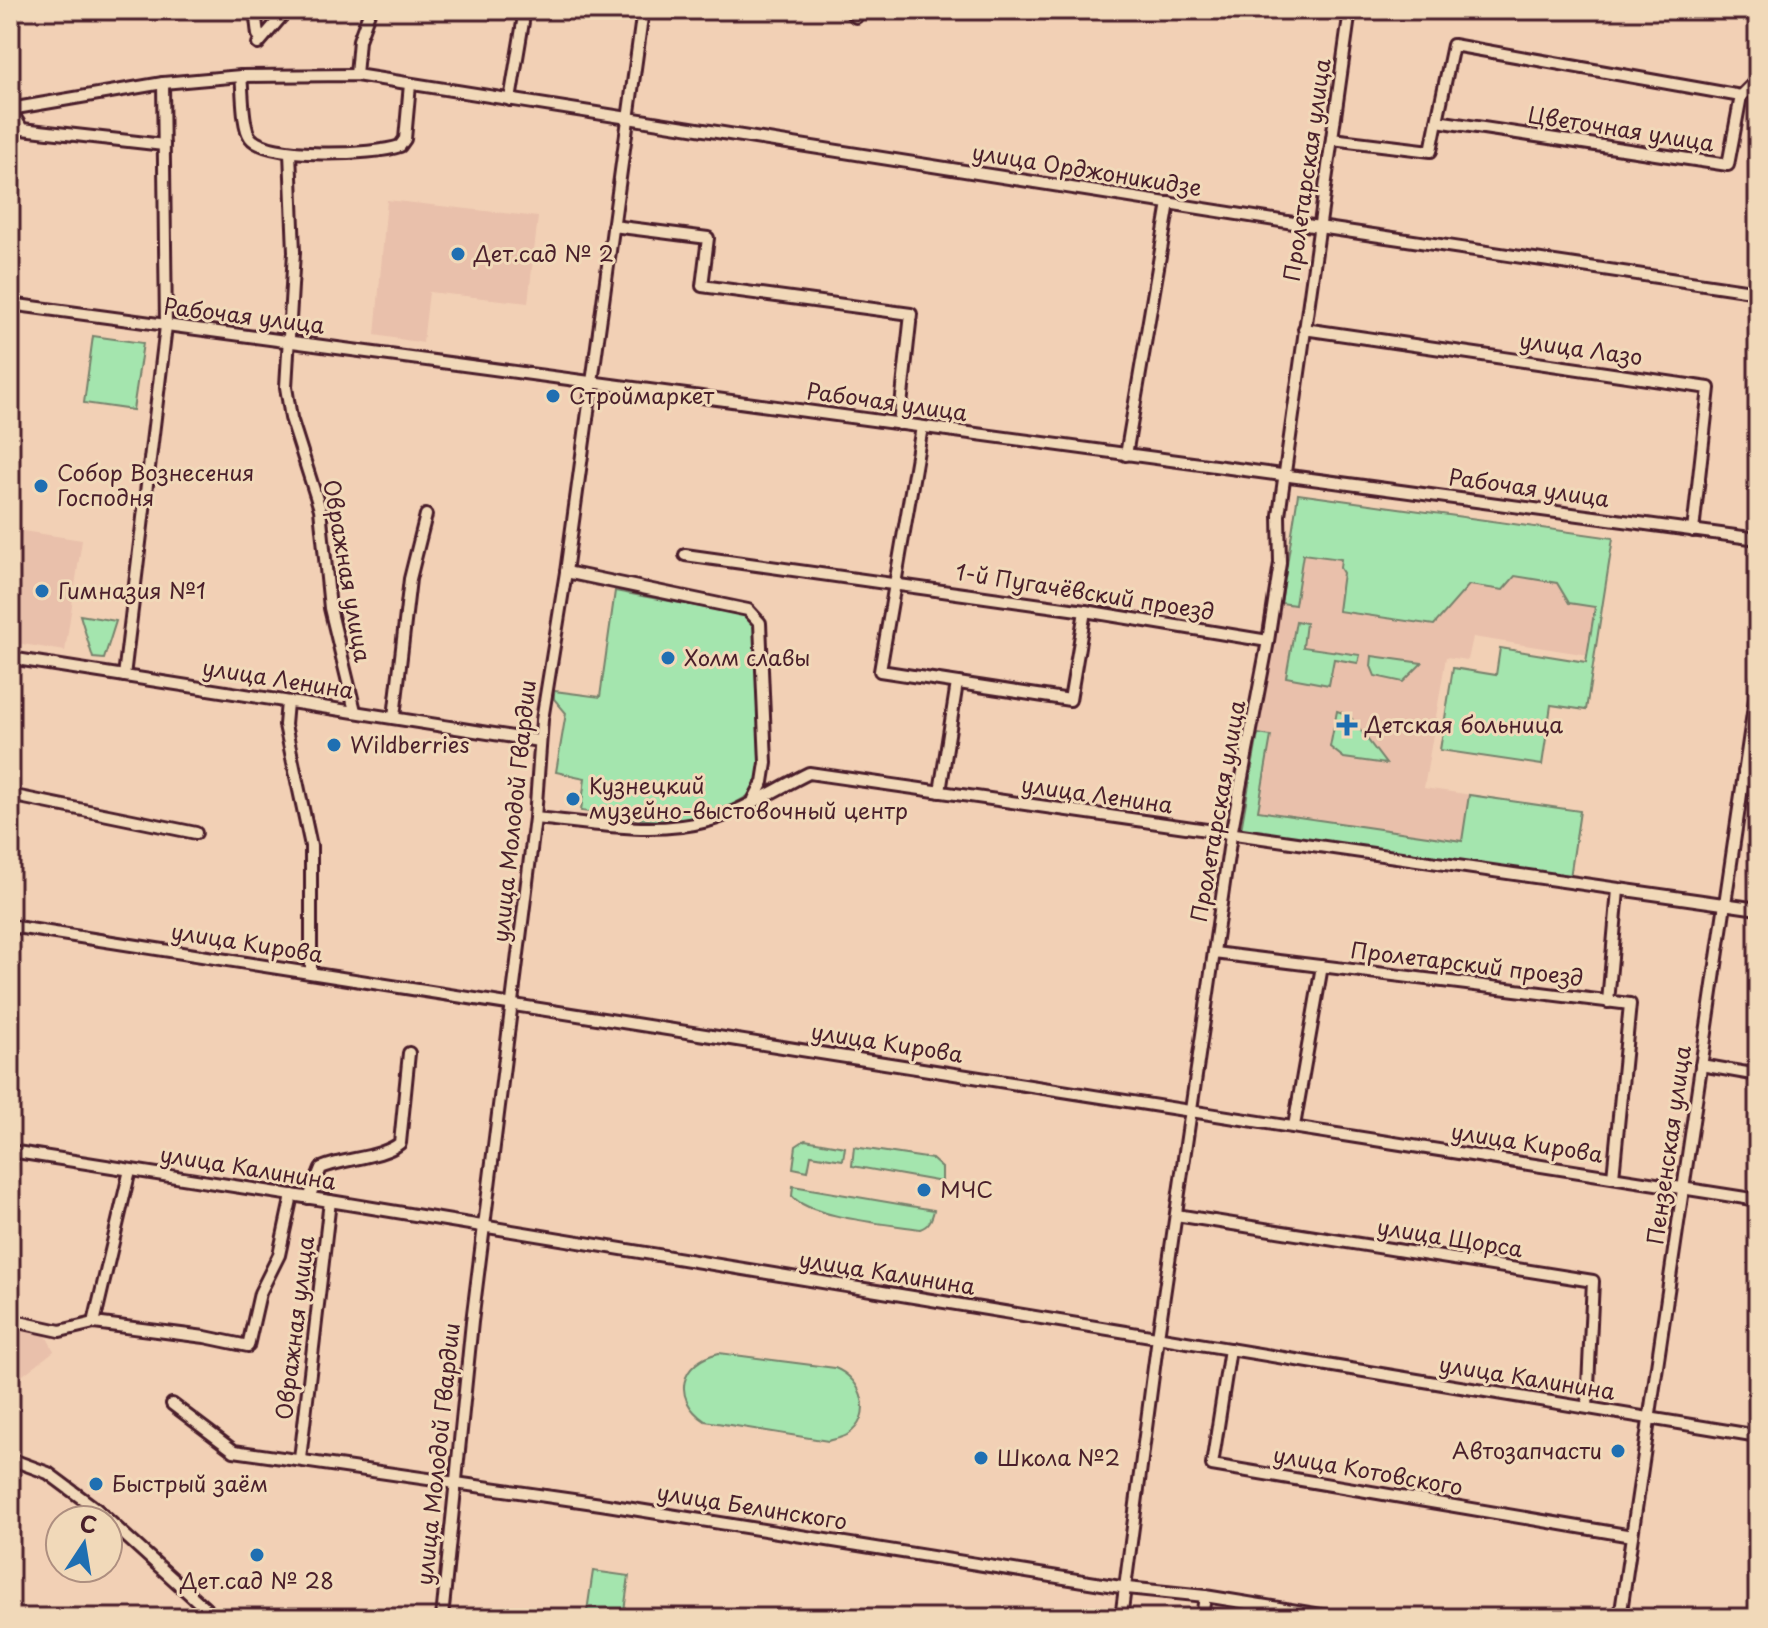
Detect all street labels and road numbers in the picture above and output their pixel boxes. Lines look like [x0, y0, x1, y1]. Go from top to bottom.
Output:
street label: Пролетарская улица [1274, 56, 1338, 283]
street label: Цветочная улица [1526, 97, 1717, 159]
street label: улица Орджоникидзе [970, 134, 1205, 203]
street label: Рабочая улица [162, 288, 327, 341]
street label: улица Лазо [1517, 323, 1645, 372]
street label: Рабочая улица [805, 373, 970, 428]
street label: Рабочая улица [1447, 459, 1612, 514]
street label: Овражная улица [316, 477, 381, 665]
street label: 1-й Пугачёвский проезд [953, 554, 1217, 627]
street label: улица Ленина [200, 649, 356, 706]
street label: улица Молодой Гвардии [482, 678, 543, 944]
street label: Пролетарская улица [1181, 697, 1252, 924]
street label: улица Ленина [1019, 767, 1175, 820]
street label: улица Кирова [169, 913, 326, 970]
street label: Пролетарский проезд [1349, 932, 1585, 993]
street label: улица Кирова [809, 1013, 966, 1070]
street label: Пензенская улица [1637, 1043, 1698, 1246]
street label: улица Кирова [1449, 1113, 1606, 1170]
street label: улица Калинина [158, 1136, 339, 1197]
street label: улица Щорса [1375, 1209, 1526, 1264]
street label: Овражная улица [266, 1234, 321, 1422]
street label: улица Калинина [797, 1241, 978, 1302]
street label: улица Молодой Гвардии [406, 1321, 467, 1587]
street label: улица Калинина [1437, 1346, 1618, 1407]
street label: улица Котовского [1271, 1437, 1466, 1502]
street label: улица Белинского [655, 1474, 850, 1537]

